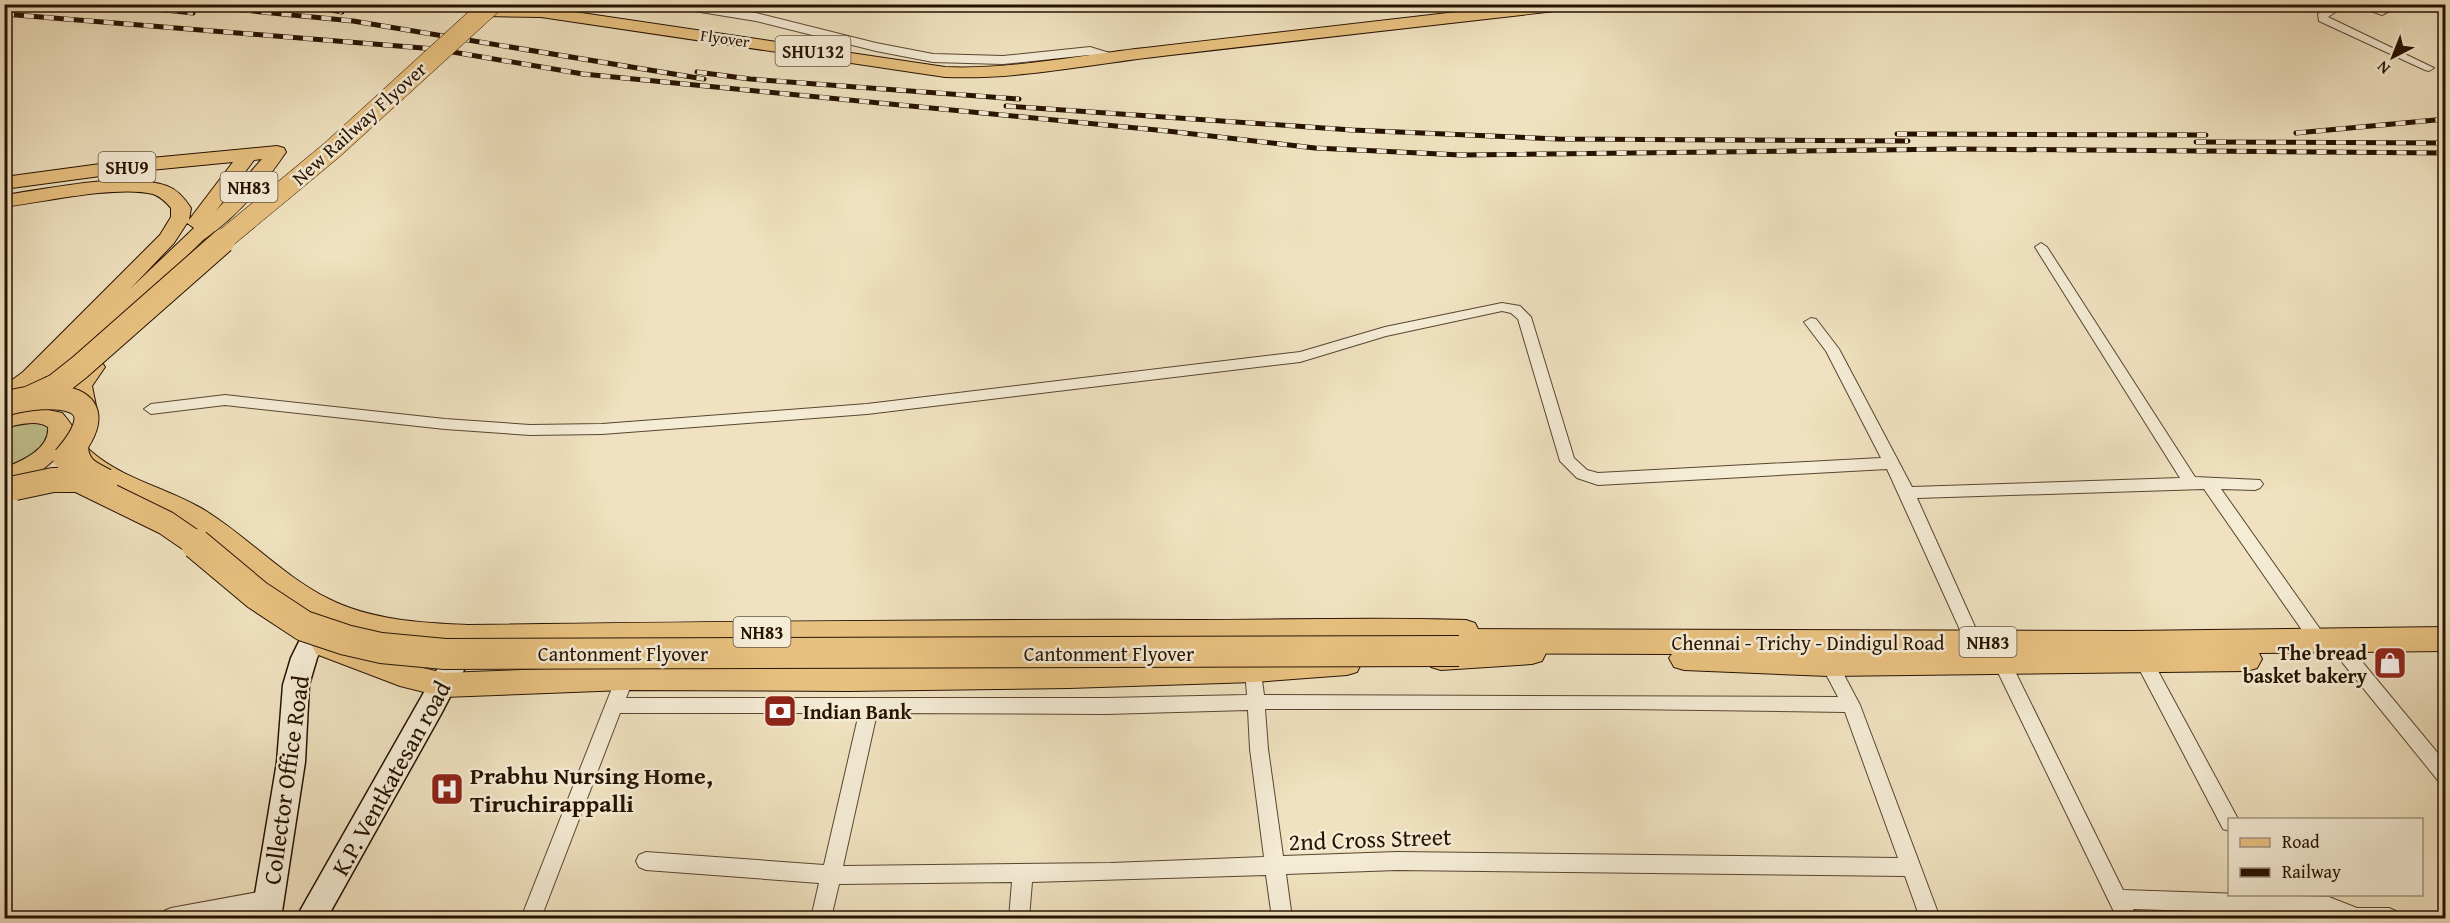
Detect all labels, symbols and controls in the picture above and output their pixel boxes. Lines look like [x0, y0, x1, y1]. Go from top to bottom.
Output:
street label: Flyover [699, 23, 752, 53]
north arrow [2363, 27, 2423, 87]
road number: SHU132 [776, 36, 850, 66]
street label: New Railway Flyover [285, 54, 433, 192]
text: N [2371, 55, 2395, 81]
road number: SHU9 [98, 152, 156, 182]
road number: NH83 [220, 172, 278, 202]
road number: NH83 [734, 617, 790, 647]
road number: NH83 [1960, 627, 2016, 657]
street label: Chennai - Trichy - Dindigul Road [1671, 628, 1945, 657]
place label: The bread basket bakery [2243, 638, 2368, 690]
street label: Cantonment Flyover [538, 639, 708, 668]
street label: Cantonment Flyover [1024, 639, 1194, 668]
shop icon: The bread basket bakery [2372, 645, 2408, 681]
street label: Collector Office Road [254, 673, 318, 887]
street label: K.P. Ventkatesan road [323, 674, 459, 882]
bank icon: Indian Bank [762, 693, 798, 729]
place label: Indian Bank [803, 697, 912, 726]
place label: Prabhu Nursing Home, Tiruchirappalli [470, 758, 713, 821]
hospital icon: Prabhu Nursing Home, Tiruchirappalli [429, 771, 465, 807]
legend [2228, 818, 2423, 896]
street label: 2nd Cross Street [1288, 819, 1453, 859]
text: Road [2282, 828, 2320, 855]
text: Railway [2282, 858, 2341, 885]

